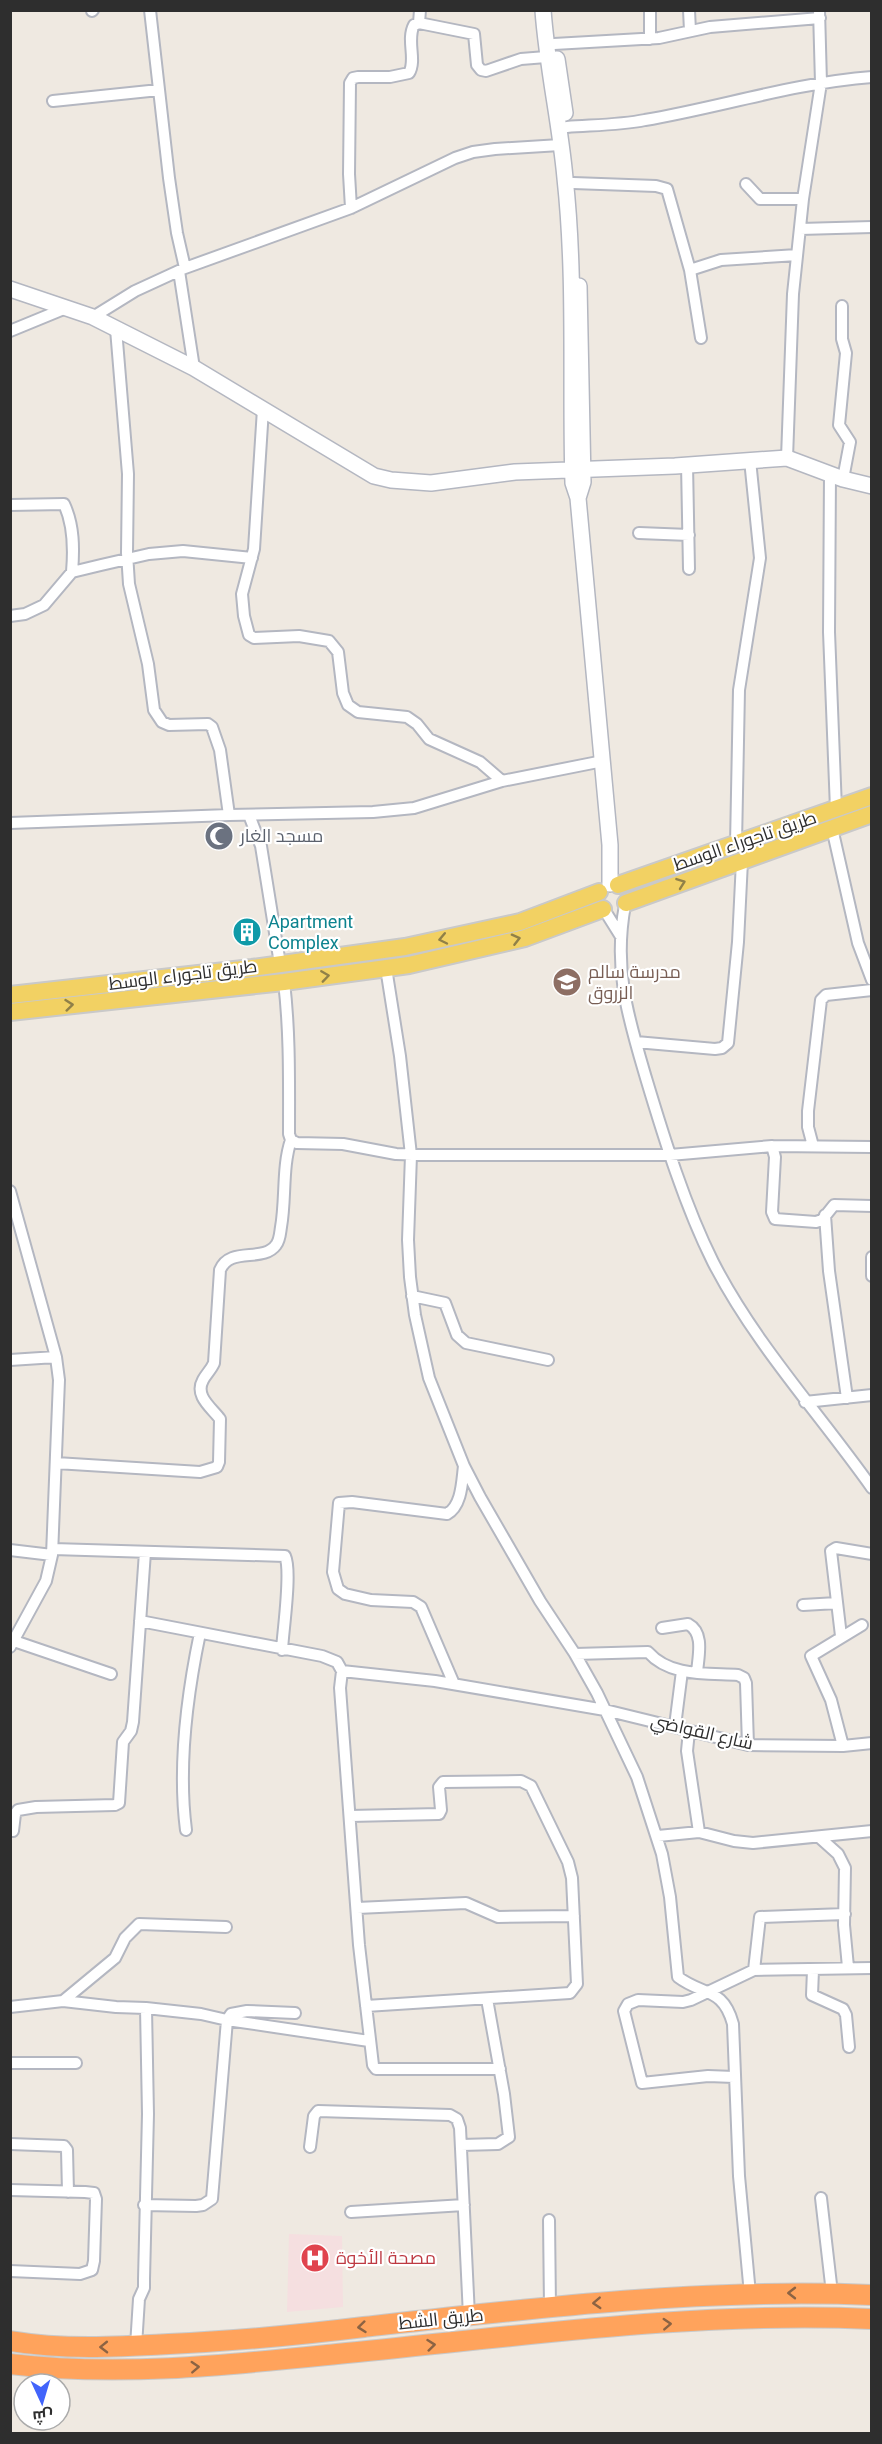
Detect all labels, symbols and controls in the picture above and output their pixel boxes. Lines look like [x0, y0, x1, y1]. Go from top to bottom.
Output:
street label: طريق تاجوراء الوسط [671, 806, 820, 877]
mosque icon: مسجد الغار [203, 820, 235, 852]
place label: مسجد الغار [239, 825, 323, 847]
one-way arrow [675, 877, 686, 890]
place label: Apartment Complex [268, 911, 353, 953]
building icon: Apartment Complex [231, 916, 263, 948]
one-way arrow [438, 931, 448, 944]
one-way arrow [511, 934, 521, 947]
street label: طريق تاجوراء الوسط [108, 955, 259, 996]
place label: مدرسة سالم الزروق [588, 961, 681, 1005]
school or university icon: مدرسة سالم الزروق [551, 966, 583, 998]
one-way arrow [320, 971, 330, 983]
one-way arrow [64, 999, 73, 1012]
street label: شارع القواضي [648, 1710, 755, 1756]
hospital icon: مصحة الأخوة [299, 2242, 331, 2274]
place label: مصحة الأخوة [336, 2247, 436, 2269]
one-way arrow [788, 2287, 797, 2299]
one-way arrow [593, 2296, 602, 2309]
street label: طريق الشط [397, 2304, 485, 2335]
one-way arrow [662, 2317, 671, 2330]
one-way arrow [357, 2321, 366, 2333]
one-way arrow [426, 2339, 435, 2352]
one-way arrow [100, 2341, 109, 2353]
one-way arrow [190, 2361, 199, 2374]
north arrow [12, 2372, 72, 2432]
text: ش [32, 2406, 54, 2427]

